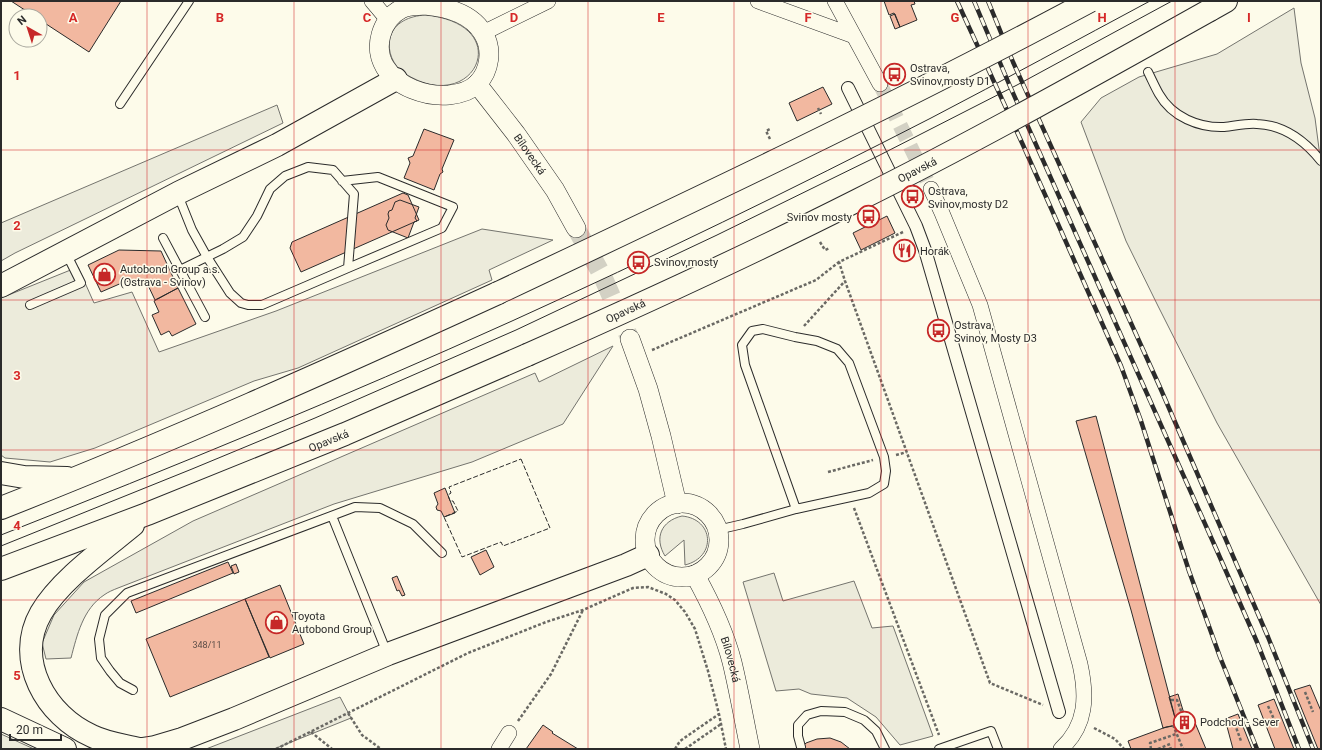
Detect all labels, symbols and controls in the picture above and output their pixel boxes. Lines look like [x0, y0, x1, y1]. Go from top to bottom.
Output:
north arrow [8, 8, 48, 48]
text: A [69, 10, 78, 25]
text: B [216, 10, 224, 25]
text: C [363, 10, 372, 25]
text: D [510, 10, 518, 25]
text: E [657, 10, 665, 25]
text: F [804, 10, 812, 25]
text: G [951, 10, 960, 25]
text: H [1097, 10, 1107, 25]
text: I [1247, 10, 1251, 25]
text: N [15, 13, 29, 28]
bus stop icon: Ostrava, Svinov,mosty D1 [882, 61, 908, 87]
place label: Ostrava, Svinov,mosty D1 [910, 62, 990, 88]
text: 1 [13, 68, 21, 83]
street label: Bílovecká [511, 131, 548, 177]
street label: Opavská [896, 155, 939, 186]
bus stop icon: Ostrava, Svinov,mosty D2 [900, 184, 926, 210]
place label: Ostrava, Svinov,mosty D2 [928, 185, 1008, 211]
bus stop icon: Svinov mosty [855, 204, 881, 230]
place label: Svinov mosty [787, 211, 853, 224]
text: 2 [13, 218, 21, 233]
restaurant icon: Horák [891, 238, 917, 264]
place label: Horák [920, 245, 950, 258]
bus stop icon: Svinov,mosty [625, 249, 651, 275]
place label: Svinov,mosty [654, 256, 719, 269]
shop icon: Autobond Group a.s. (Ostrava - Svinov) [91, 262, 117, 288]
place label: Autobond Group a.s. (Ostrava - Svinov) [120, 263, 220, 289]
street label: Opavská [604, 297, 648, 326]
bus stop icon: Ostrava, Svinov, Mosty D3 [925, 318, 951, 344]
place label: Ostrava, Svinov, Mosty D3 [954, 319, 1037, 345]
text: 3 [13, 368, 21, 383]
street label: Opavská [307, 427, 351, 455]
text: 4 [13, 518, 21, 533]
shop icon: Toyota Autobond Group [264, 609, 290, 635]
place label: Toyota Autobond Group [292, 610, 372, 636]
street label: Bílovecká [718, 635, 742, 684]
house number: 348/11 [192, 640, 222, 650]
text: 5 [13, 668, 21, 683]
building icon: Podchod - Sever [1172, 709, 1198, 735]
scale bar [10, 716, 61, 742]
place label: Podchod - Sever [1200, 716, 1280, 729]
text: 20 m [16, 723, 43, 737]

